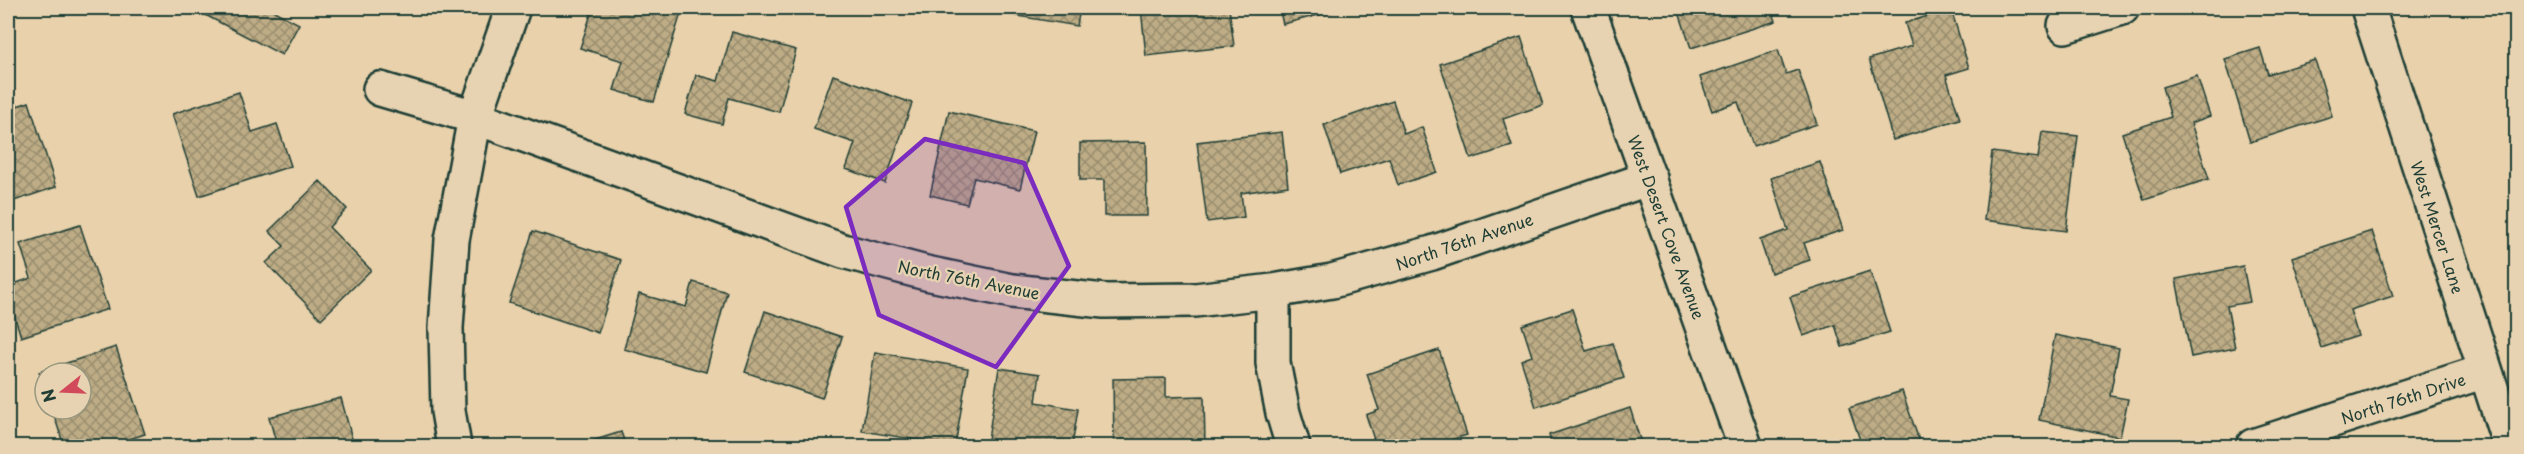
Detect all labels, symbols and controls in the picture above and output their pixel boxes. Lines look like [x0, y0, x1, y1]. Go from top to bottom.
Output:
street label: West Desert Cove Avenue [1622, 131, 1712, 323]
street label: West Mercer Lane [2405, 158, 2471, 296]
street label: North 76th Avenue [1392, 206, 1536, 276]
street label: North 76th Avenue [896, 253, 1042, 305]
north arrow [33, 361, 93, 421]
street label: North 76th Drive [2338, 367, 2468, 429]
text: N [34, 386, 61, 406]

